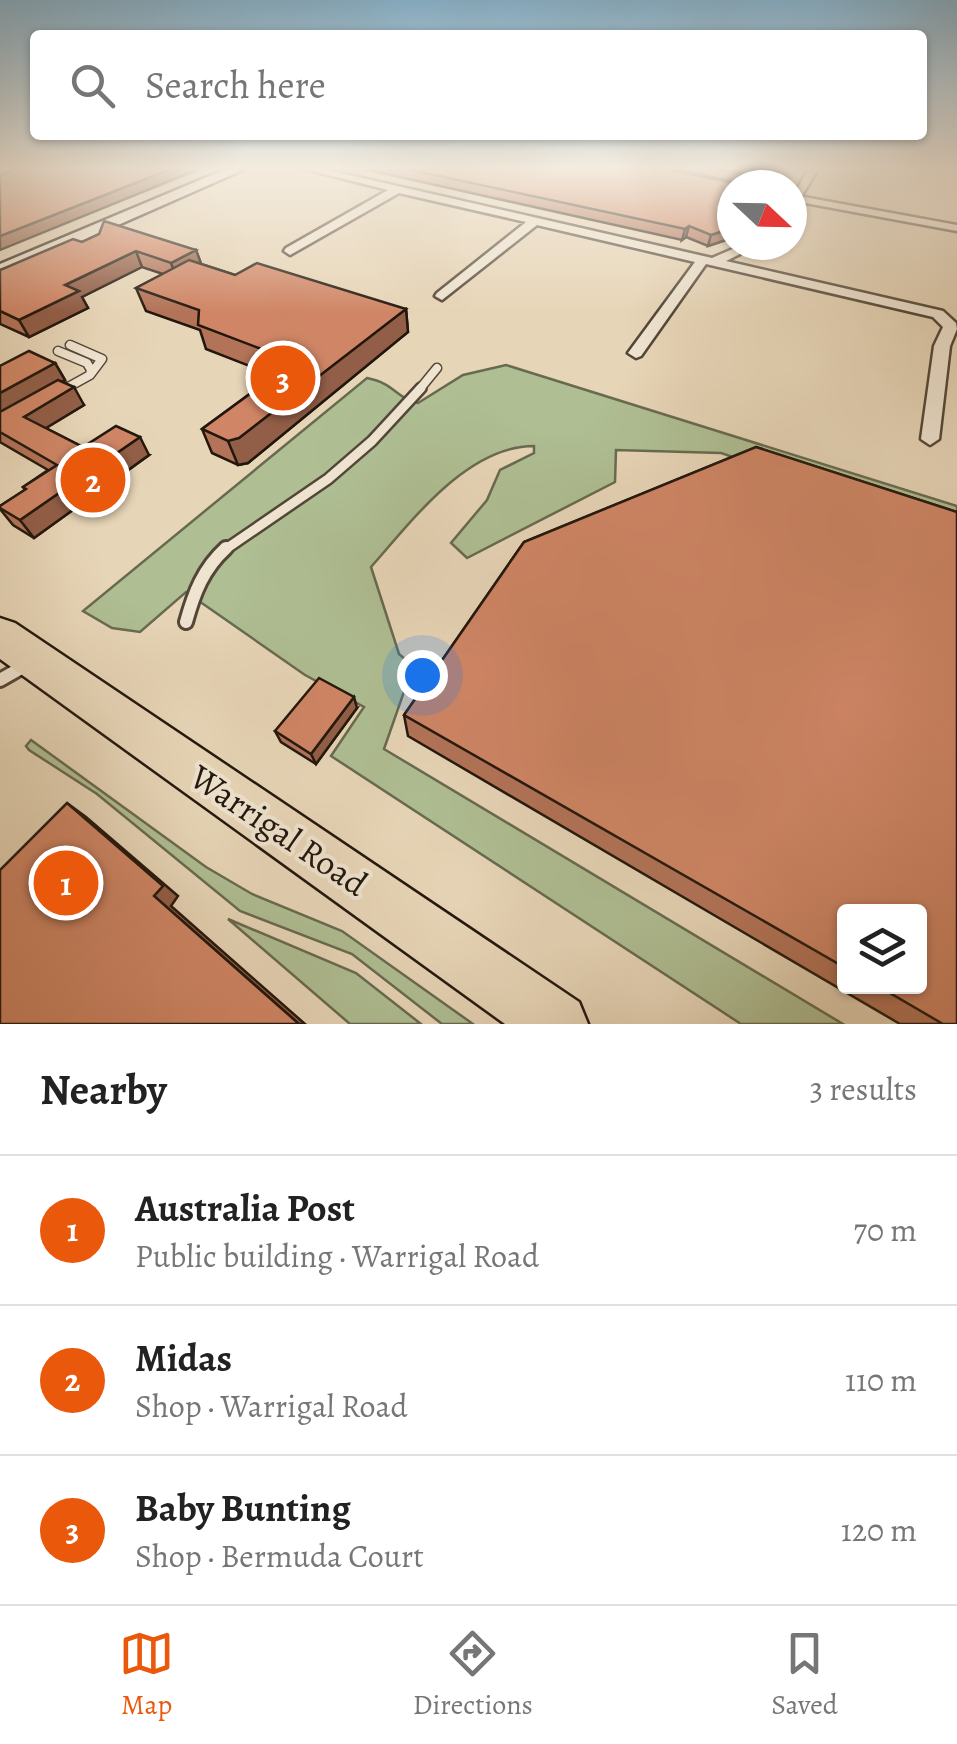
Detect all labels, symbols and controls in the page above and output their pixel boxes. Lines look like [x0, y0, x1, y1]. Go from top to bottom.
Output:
search box [30, 30, 927, 140]
icon: search [65, 58, 120, 113]
text: Search here [145, 59, 326, 111]
north arrow [717, 170, 807, 260]
pin: 3 [250, 340, 316, 416]
pin: 2 [61, 442, 126, 518]
your location [397, 650, 448, 701]
street label: Warrigal Road [180, 752, 377, 907]
pin: 1 [34, 846, 98, 920]
map controls [837, 904, 927, 994]
button: layers [837, 904, 927, 994]
text: Nearby [40, 1061, 167, 1118]
text: 3 results [810, 1067, 917, 1111]
text: Australia Post [135, 1182, 355, 1234]
text: 1 [67, 1208, 78, 1252]
text: 70 m [854, 1208, 917, 1252]
text: Public building · Warrigal Road [135, 1234, 539, 1278]
text: Midas [135, 1332, 232, 1384]
text: 2 [65, 1358, 80, 1402]
text: 110 m [845, 1358, 917, 1402]
text: Shop · Warrigal Road [135, 1384, 408, 1428]
text: Baby Bunting [135, 1482, 351, 1534]
text: 3 [66, 1508, 79, 1552]
text: 120 m [841, 1508, 917, 1552]
text: Shop · Bermuda Court [135, 1534, 424, 1578]
tab: Map [119, 1626, 174, 1724]
tab: Directions [413, 1626, 533, 1724]
tab: Saved [771, 1626, 838, 1724]

